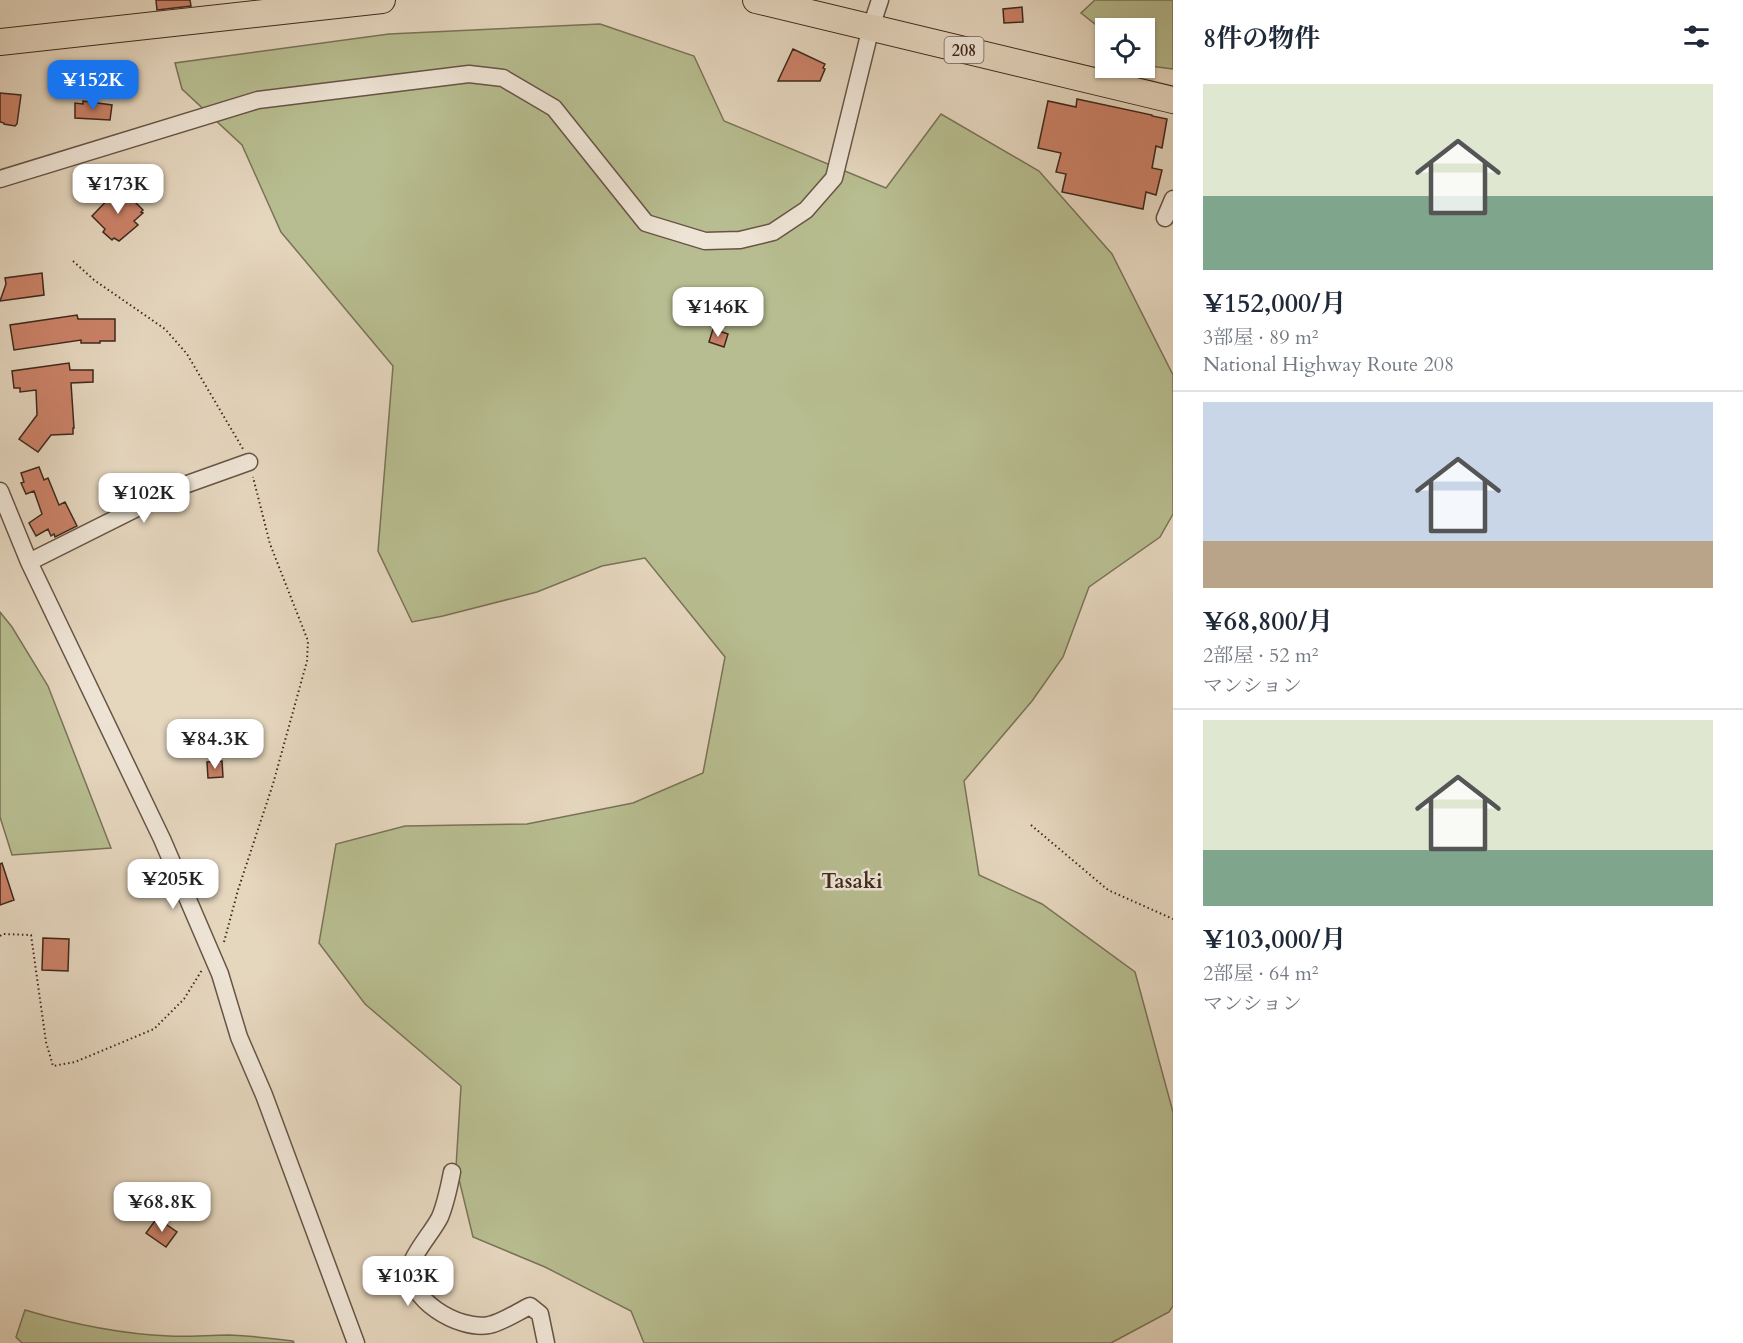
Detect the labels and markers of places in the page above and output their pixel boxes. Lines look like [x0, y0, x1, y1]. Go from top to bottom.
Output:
pin: ¥152K [51, 60, 135, 111]
pin: ¥173K [76, 164, 160, 215]
pin: ¥146K [676, 287, 760, 338]
pin: ¥102K [102, 473, 186, 524]
pin: ¥84.3K [166, 719, 264, 770]
pin: ¥205K [131, 859, 215, 910]
pin: ¥68.8K [113, 1182, 211, 1233]
pin: ¥103K [366, 1256, 450, 1307]

